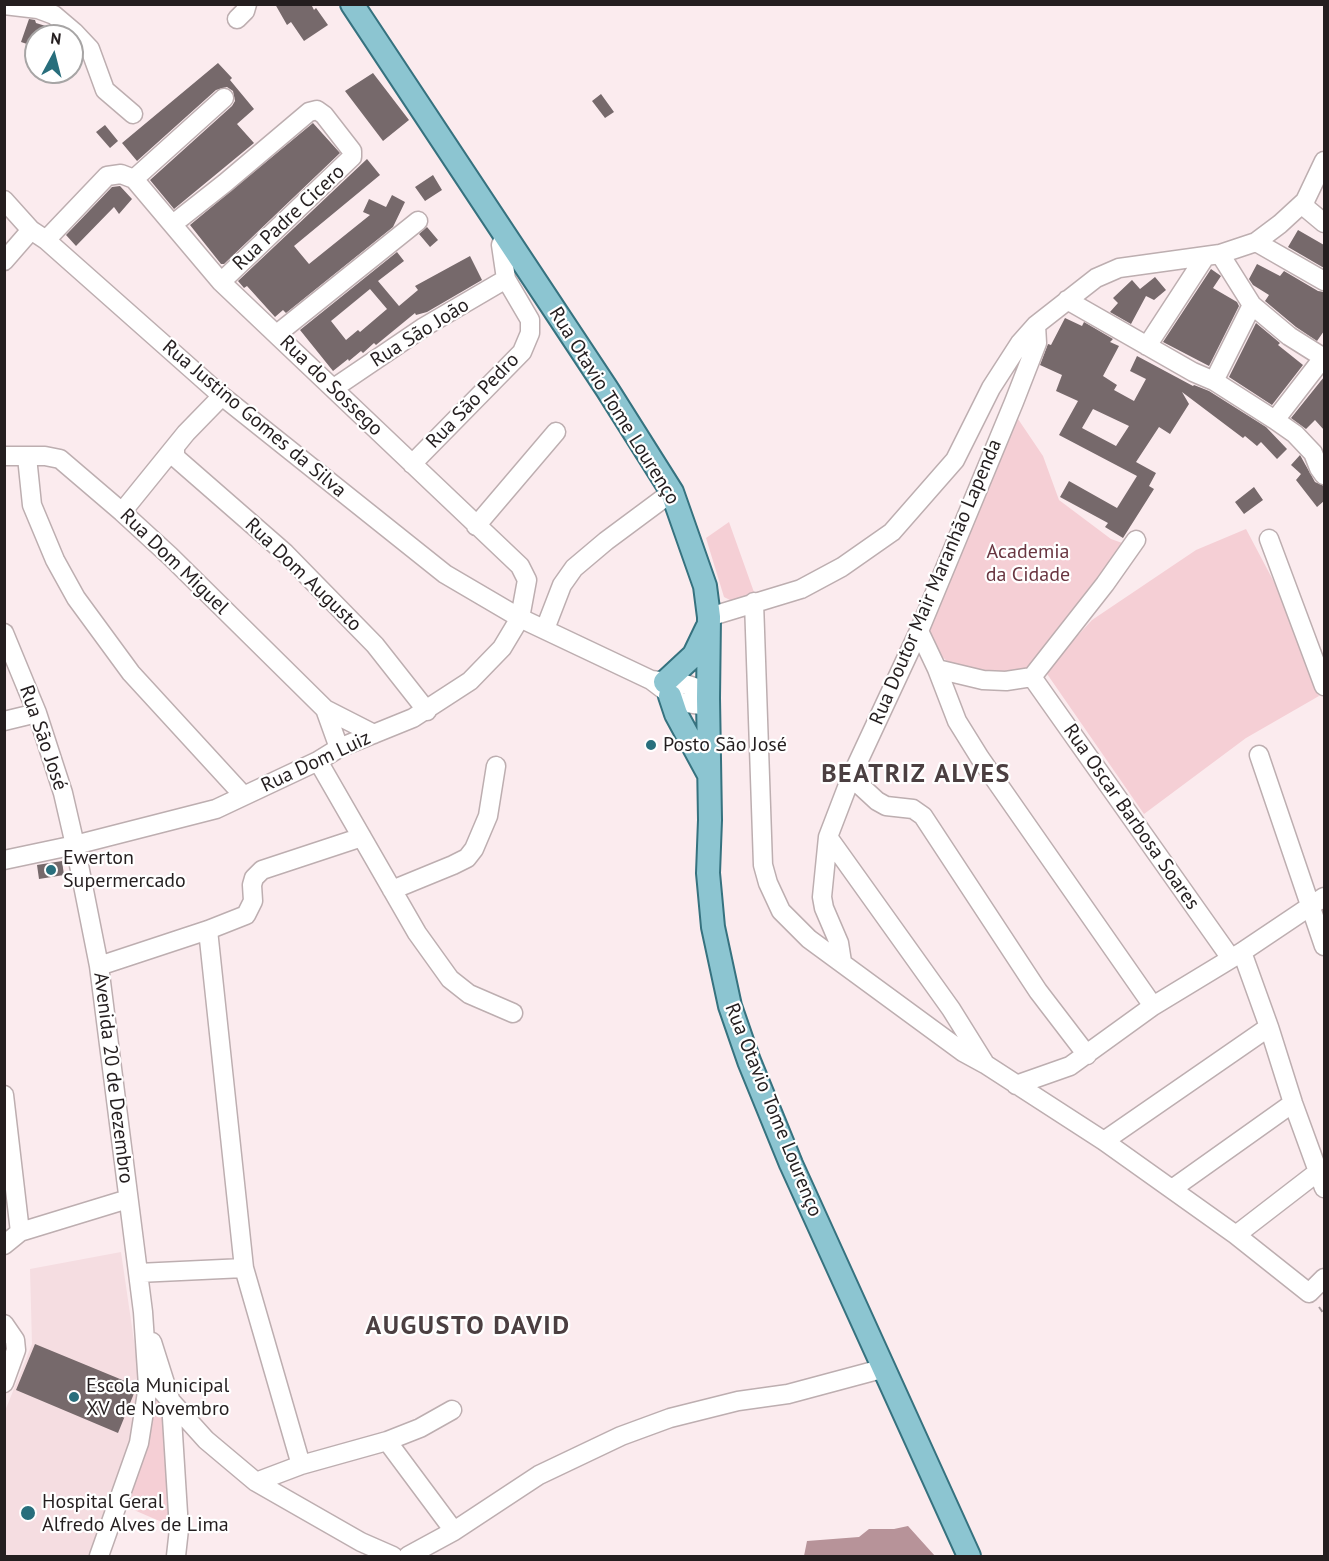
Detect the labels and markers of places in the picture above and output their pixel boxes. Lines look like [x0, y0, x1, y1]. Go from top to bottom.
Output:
place label: Posto São José [663, 733, 787, 757]
marker: Posto São José [644, 738, 658, 752]
place label: Ewerton Supermercado [63, 846, 186, 893]
marker: Ewerton Supermercado [44, 863, 58, 877]
place label: Escola Municipal XV de Novembro [86, 1374, 229, 1421]
marker: Escola Municipal XV de Novembro [67, 1390, 81, 1404]
place label: Hospital Geral Alfredo Alves de Lima [42, 1490, 229, 1537]
marker: Hospital Geral Alfredo Alves de Lima [19, 1504, 37, 1522]

